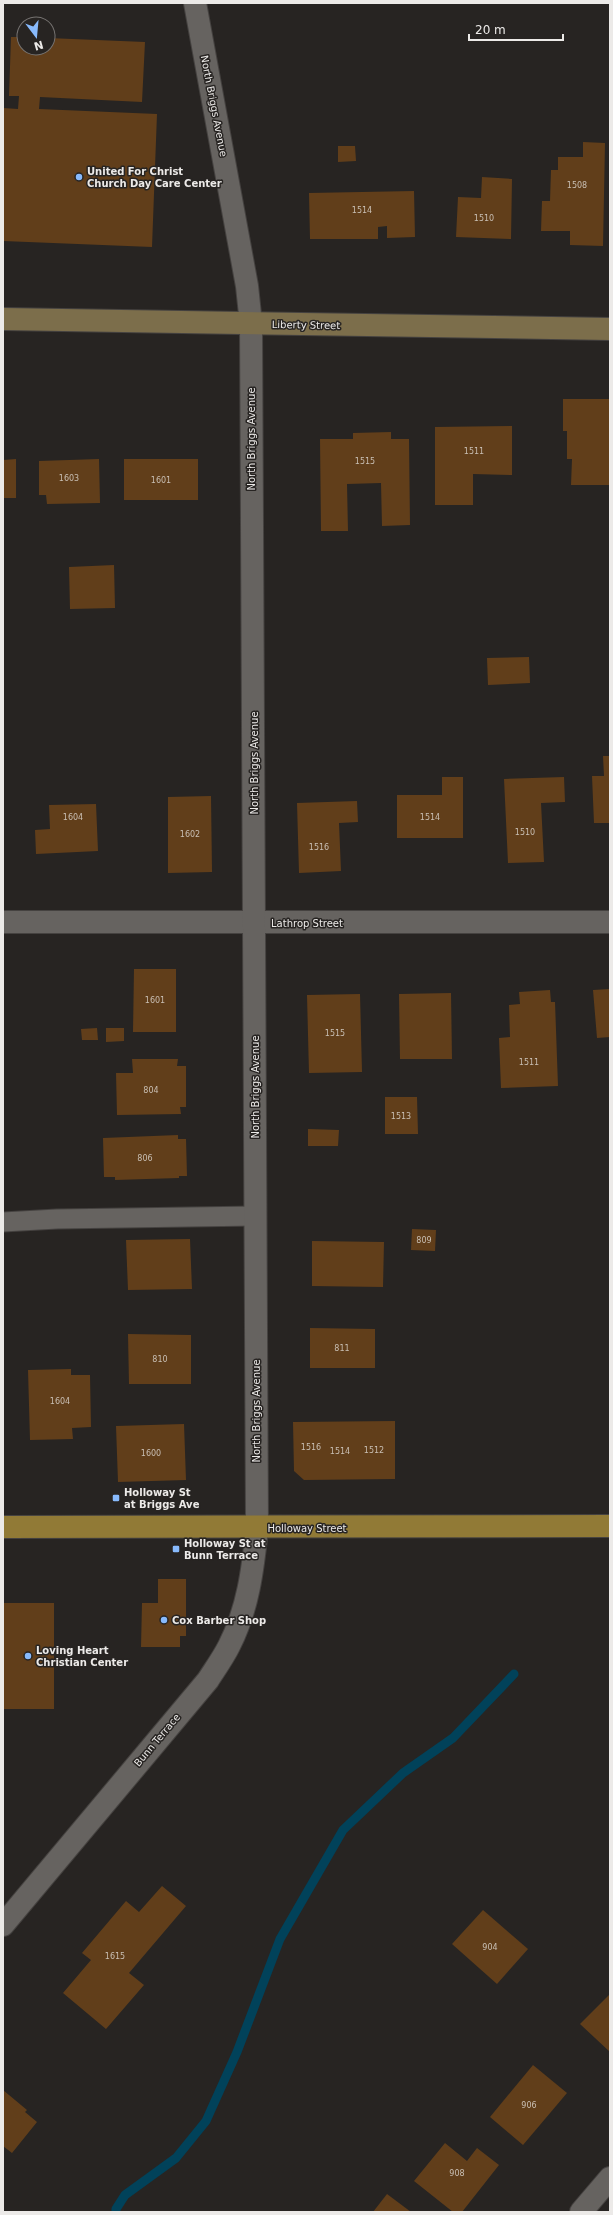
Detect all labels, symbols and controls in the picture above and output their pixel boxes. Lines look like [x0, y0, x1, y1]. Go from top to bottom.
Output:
north arrow [16, 16, 56, 56]
scale bar [469, 16, 563, 42]
text: 20 m [475, 23, 506, 37]
text: N [32, 38, 45, 53]
street label: North Briggs Avenue [199, 54, 229, 158]
place label: United For Christ Church Day Care Center [87, 166, 222, 189]
marker: United For Christ Church Day Care Center [74, 172, 84, 182]
house number: 1508 [567, 181, 587, 190]
house number: 1514 [352, 206, 372, 215]
house number: 1510 [474, 214, 494, 223]
street label: Liberty Street [272, 319, 340, 331]
street label: North Briggs Avenue [246, 387, 257, 491]
house number: 1511 [464, 447, 484, 456]
house number: 1515 [355, 457, 375, 466]
house number: 1603 [59, 474, 79, 483]
house number: 1601 [151, 476, 171, 485]
street label: North Briggs Avenue [249, 711, 260, 815]
house number: 1604 [63, 813, 83, 822]
house number: 1514 [420, 813, 440, 822]
house number: 1510 [515, 828, 535, 837]
house number: 1602 [180, 830, 200, 839]
house number: 1516 [309, 843, 329, 852]
street label: Lathrop Street [271, 918, 343, 929]
house number: 1601 [145, 996, 165, 1005]
house number: 1515 [325, 1029, 345, 1038]
street label: North Briggs Avenue [250, 1035, 261, 1139]
house number: 1511 [519, 1058, 539, 1067]
house number: 804 [143, 1086, 159, 1095]
house number: 1513 [391, 1112, 411, 1121]
house number: 806 [137, 1154, 153, 1163]
house number: 809 [416, 1236, 432, 1245]
house number: 811 [334, 1344, 350, 1353]
house number: 810 [152, 1355, 168, 1364]
street label: North Briggs Avenue [251, 1359, 262, 1463]
house number: 1604 [50, 1397, 70, 1406]
house number: 1516 [301, 1443, 321, 1452]
house number: 1512 [364, 1446, 384, 1455]
house number: 1514 [330, 1447, 350, 1456]
house number: 1600 [141, 1449, 161, 1458]
place label: Holloway St at Briggs Ave [124, 1487, 200, 1510]
marker: Holloway St at Briggs Ave [111, 1493, 121, 1503]
street label: Holloway Street [267, 1523, 347, 1534]
place label: Holloway St at Bunn Terrace [184, 1538, 266, 1561]
marker: Holloway St at Bunn Terrace [171, 1544, 181, 1554]
marker: Cox Barber Shop [159, 1615, 169, 1625]
place label: Cox Barber Shop [172, 1615, 266, 1626]
place label: Loving Heart Christian Center [36, 1645, 128, 1668]
marker: Loving Heart Christian Center [23, 1651, 33, 1661]
street label: Bunn Terrace [132, 1711, 182, 1769]
house number: 904 [482, 1943, 498, 1952]
house number: 1615 [105, 1952, 125, 1961]
house number: 906 [521, 2101, 537, 2110]
house number: 908 [449, 2169, 465, 2178]

